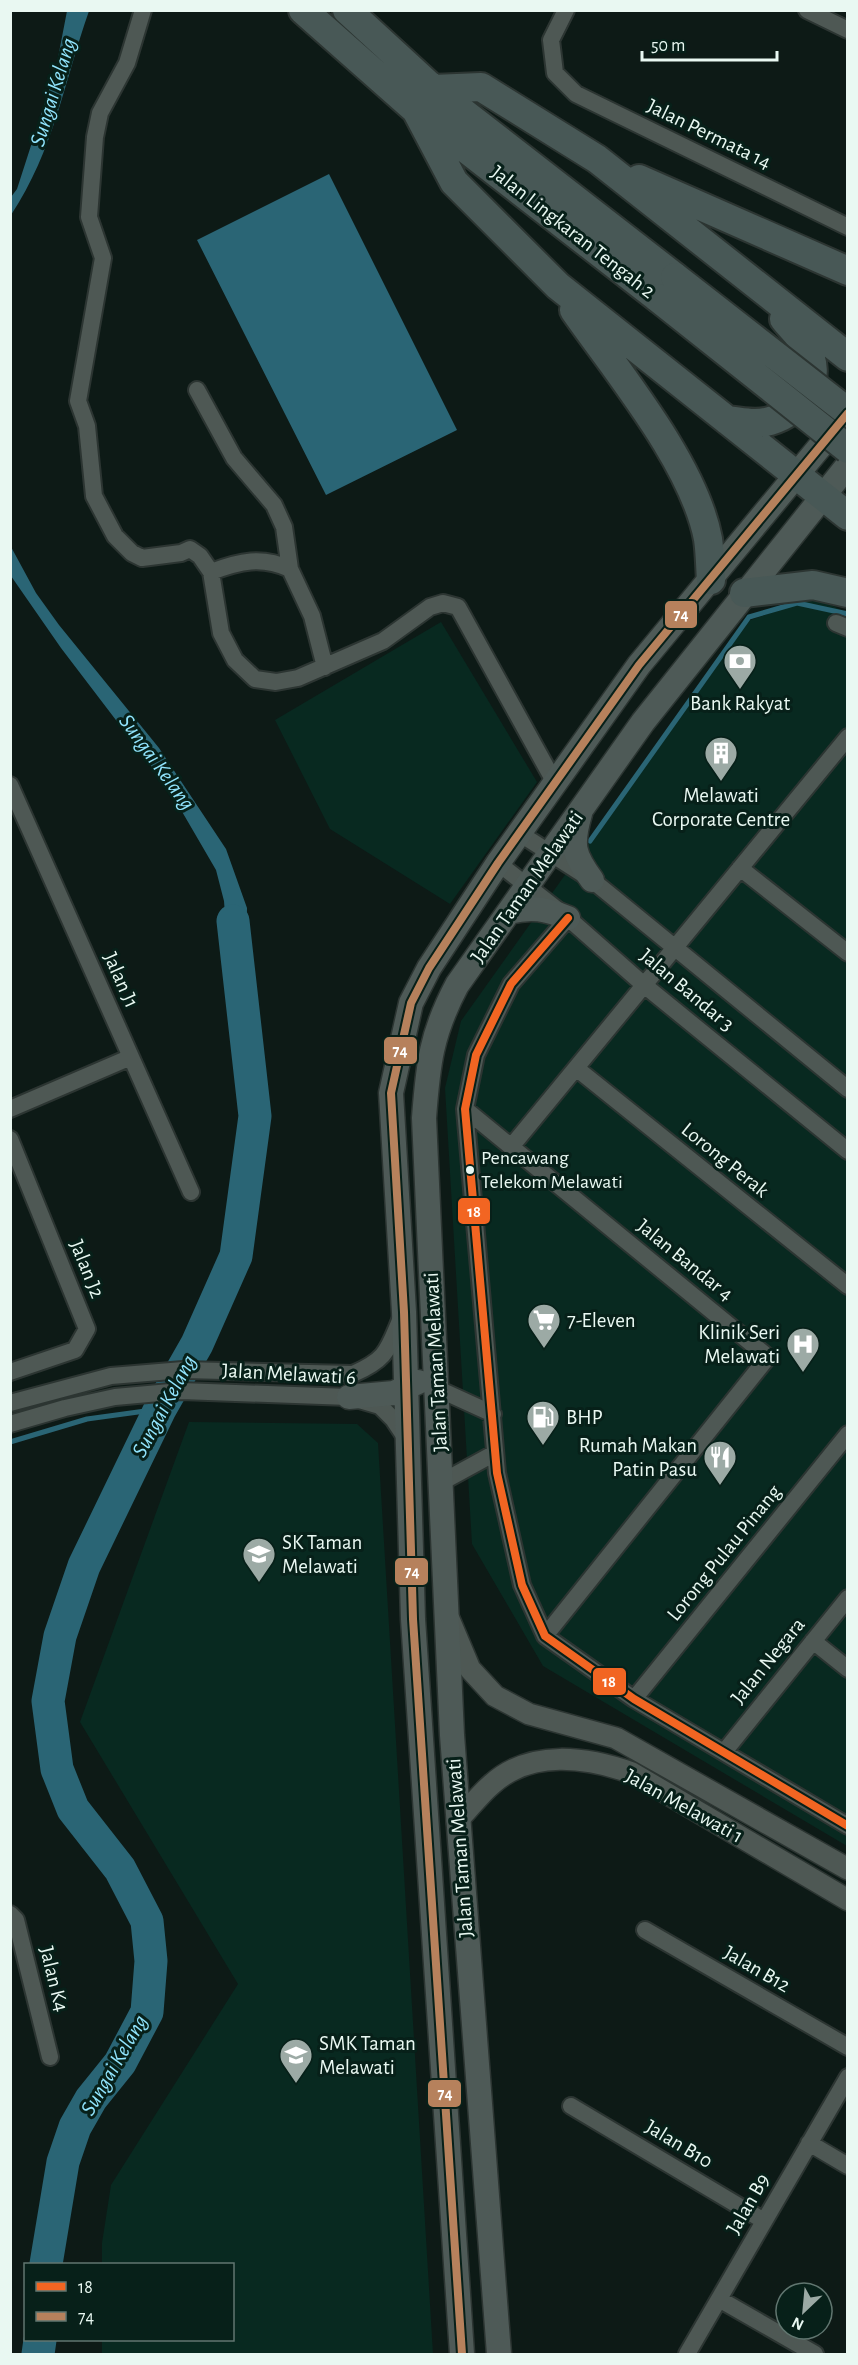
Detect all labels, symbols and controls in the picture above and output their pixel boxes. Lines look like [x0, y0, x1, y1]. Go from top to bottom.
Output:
scale bar [642, 24, 777, 62]
water label: Sungai Kelang [26, 35, 80, 149]
text: 50 m [651, 37, 685, 55]
street label: Jalan Permata 14 [644, 95, 774, 173]
street label: Jalan Lingkaran Tengah 2 [487, 162, 659, 302]
line badge: 74 [664, 600, 698, 629]
text: 74 [674, 607, 688, 623]
bank icon: Bank Rakyat [722, 643, 758, 690]
place label: Bank Rakyat [690, 693, 790, 714]
water label: Sungai Kelang [115, 710, 199, 814]
building icon: Melawati Corporate Centre [703, 735, 739, 782]
place label: Melawati Corporate Centre [652, 785, 790, 830]
street label: Jalan Taman Melawati [467, 807, 587, 967]
street label: Jalan Bandar 3 [636, 945, 738, 1035]
street label: Jalan J1 [100, 949, 142, 1011]
line badge: 74 [383, 1036, 418, 1065]
text: 74 [393, 1043, 407, 1059]
street label: Lorong Perak [677, 1119, 773, 1202]
place label: Pencawang Telekom Melawati [481, 1148, 623, 1192]
marker: Pencawang Telekom Melawati [464, 1164, 476, 1176]
line badge: 18 [457, 1197, 491, 1225]
text: 18 [467, 1204, 481, 1220]
street label: Jalan Bandar 4 [633, 1215, 737, 1305]
street label: Jalan J2 [66, 1237, 108, 1301]
street label: Jalan Taman Melawati [421, 1272, 451, 1452]
supermarket icon: 7-Eleven [526, 1302, 562, 1349]
place label: 7-Eleven [567, 1310, 636, 1331]
place label: Klinik Seri Melawati [698, 1322, 780, 1367]
hospital icon: Klinik Seri Melawati [785, 1326, 821, 1373]
water label: Sungai Kelang [128, 1351, 200, 1461]
street label: Jalan Melawati 6 [222, 1360, 356, 1388]
fuel station icon: BHP [525, 1399, 561, 1446]
place label: BHP [566, 1407, 603, 1428]
place label: Rumah Makan Patin Pasu [579, 1435, 697, 1480]
restaurant icon: Rumah Makan Patin Pasu [702, 1439, 738, 1486]
street label: Lorong Pulau Pinang [663, 1481, 785, 1625]
place label: SK Taman Melawati [282, 1532, 362, 1577]
school or university icon: SK Taman Melawati [241, 1536, 277, 1583]
line badge: 74 [394, 1557, 429, 1586]
text: 74 [405, 1564, 419, 1580]
street label: Jalan Negara [727, 1614, 809, 1708]
line badge: 18 [592, 1667, 627, 1696]
text: 18 [602, 1674, 616, 1690]
street label: Jalan Taman Melawati [443, 1758, 477, 1938]
street label: Jalan Melawati 1 [622, 1765, 746, 1847]
street label: Jalan B12 [720, 1942, 794, 1996]
street label: Jalan K4 [36, 1944, 72, 2014]
water label: Sungai Kelang [76, 2011, 152, 2119]
place label: SMK Taman Melawati [319, 2033, 416, 2078]
school or university icon: SMK Taman Melawati [278, 2037, 314, 2084]
line badge: 74 [427, 2079, 462, 2108]
text: 74 [438, 2086, 452, 2102]
street label: Jalan B10 [642, 2116, 716, 2172]
street label: Jalan B9 [722, 2170, 774, 2238]
legend [24, 2263, 234, 2341]
text: 18 [78, 2279, 93, 2297]
north arrow [774, 2281, 834, 2341]
text: 74 [78, 2309, 95, 2327]
text: N [789, 2314, 806, 2333]

